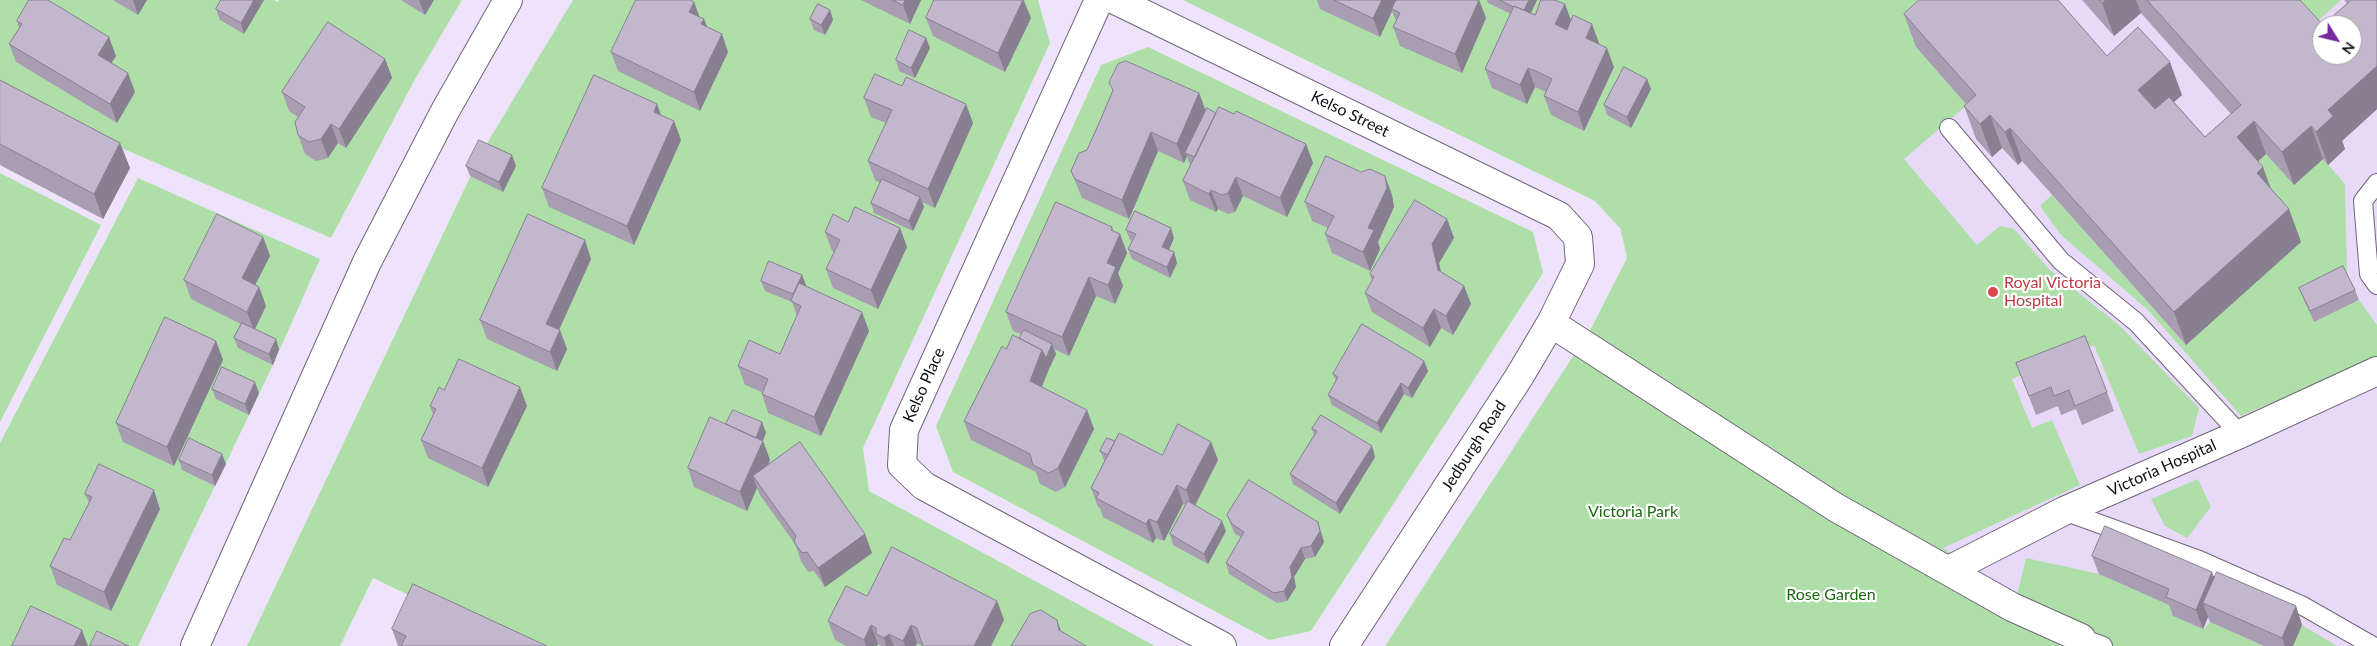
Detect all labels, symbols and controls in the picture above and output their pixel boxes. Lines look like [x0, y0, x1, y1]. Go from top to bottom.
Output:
north arrow [2312, 15, 2362, 65]
text: N [2339, 39, 2359, 58]
street label: Kelso Street [1308, 87, 1392, 141]
place label: Royal Victoria Hospital [2004, 273, 2101, 311]
marker: Royal Victoria Hospital [1986, 285, 2000, 299]
street label: Kelso Place [899, 345, 949, 425]
street label: Jedburgh Road [1438, 397, 1510, 495]
street label: Victoria Hospital [2105, 435, 2219, 501]
park label: Victoria Park [1588, 502, 1678, 522]
park label: Rose Garden [1786, 585, 1876, 605]

